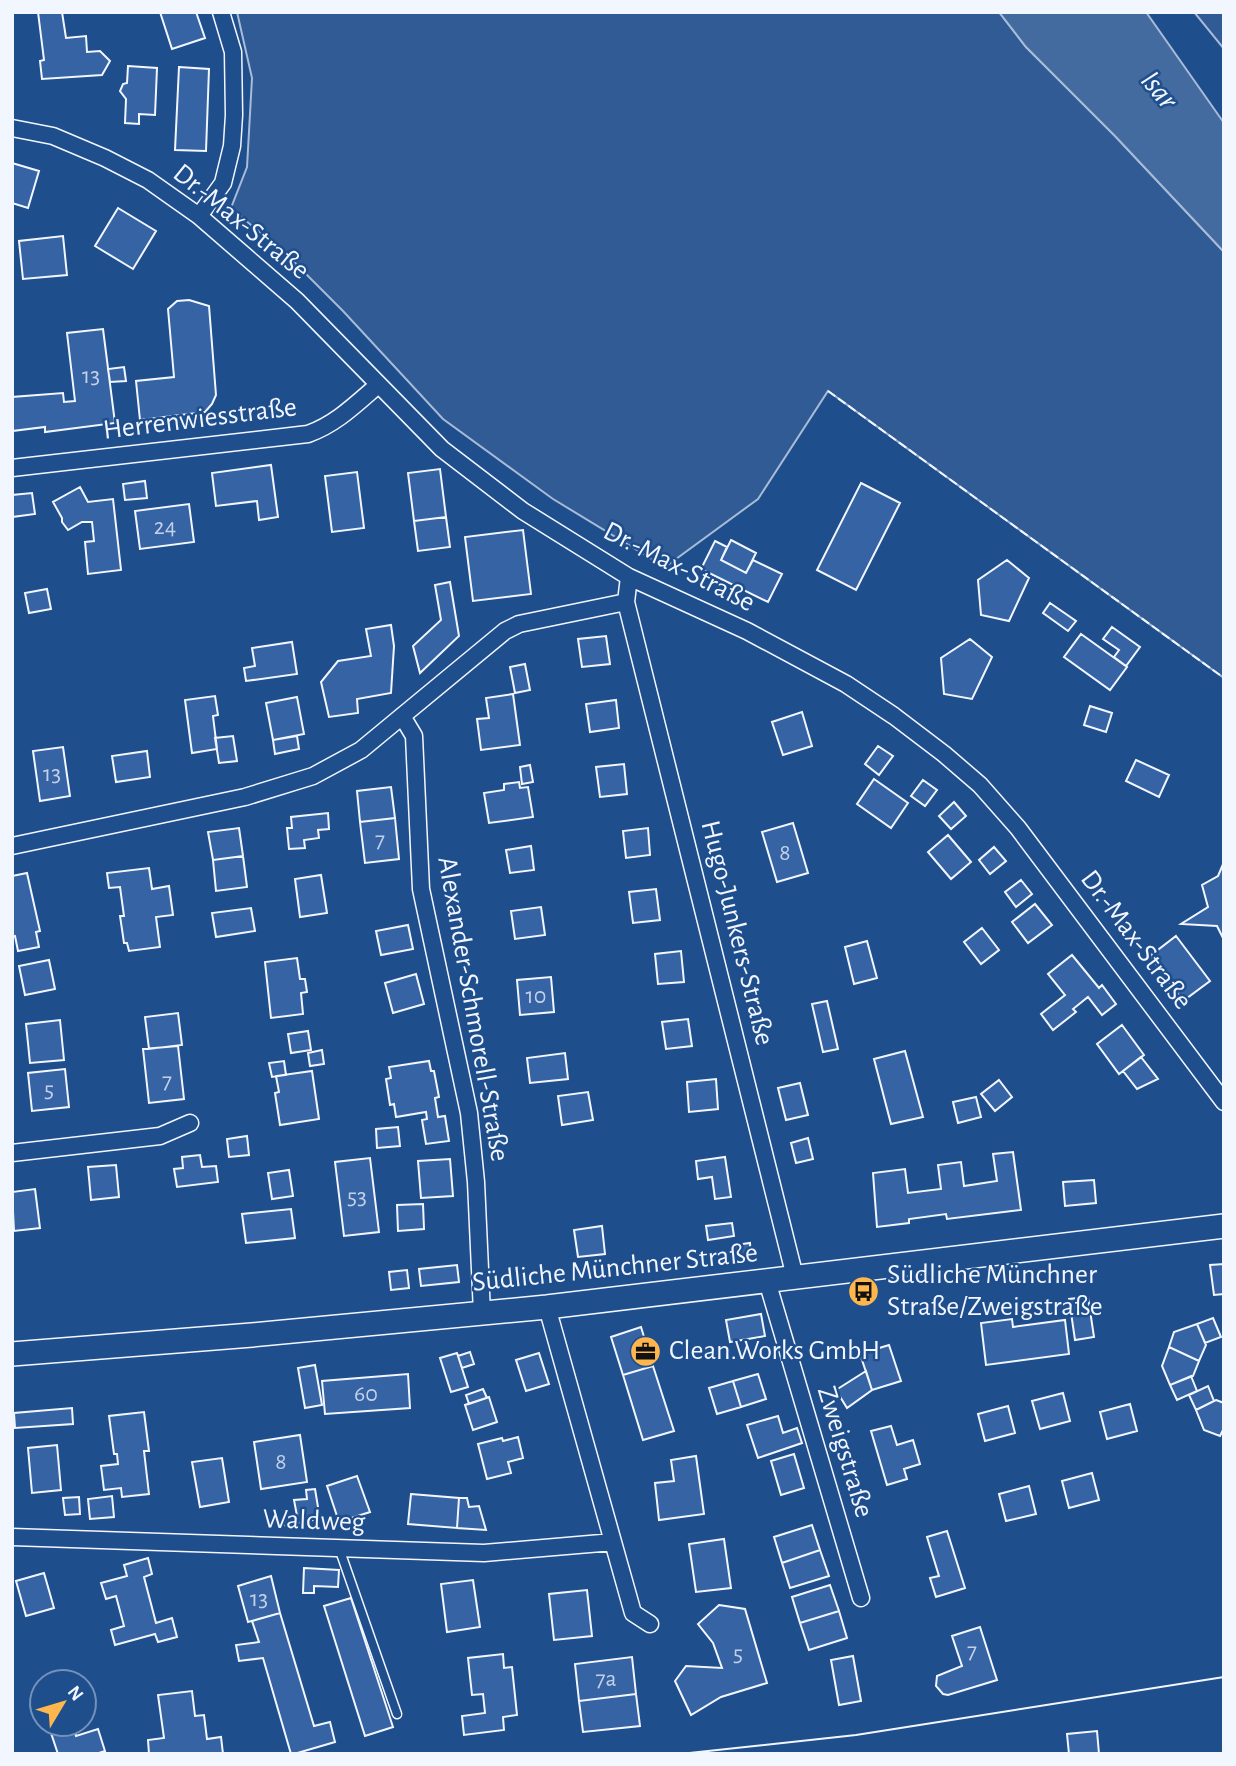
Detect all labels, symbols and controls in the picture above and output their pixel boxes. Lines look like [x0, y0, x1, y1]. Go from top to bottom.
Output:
water label: Isar [1135, 65, 1184, 116]
street label: Dr.-Max-Straße [168, 159, 314, 285]
house number: 13 [82, 364, 100, 388]
street label: Herrenwiesstraße [102, 393, 298, 445]
house number: 24 [154, 515, 176, 539]
street label: Dr.-Max-Straße [599, 517, 759, 617]
house number: 13 [43, 762, 61, 786]
street label: Hugo-Junkers-Straße [696, 818, 778, 1048]
house number: 7 [375, 828, 385, 852]
house number: 8 [779, 841, 791, 865]
street label: Alexander-Schmorell-Straße [432, 854, 514, 1164]
street label: Dr.-Max-Straße [1075, 865, 1197, 1015]
house number: 10 [526, 984, 546, 1008]
house number: 7 [162, 1069, 172, 1093]
house number: 5 [44, 1078, 54, 1102]
house number: 53 [347, 1185, 367, 1209]
street label: Südliche Münchner Straße [471, 1239, 759, 1297]
place label: Südliche Münchner Straße/Zweigstraße [887, 1261, 1103, 1321]
bus stop icon: Südliche Münchner Straße/Zweigstraße [847, 1274, 881, 1308]
office icon: Clean.Works GmbH [629, 1334, 663, 1368]
place label: Clean.Works GmbH [669, 1337, 880, 1365]
house number: 60 [354, 1382, 378, 1406]
street label: Zweigstraße [812, 1383, 878, 1521]
house number: 8 [275, 1450, 287, 1474]
street label: Waldweg [262, 1505, 366, 1537]
house number: 13 [250, 1587, 268, 1611]
house number: 7 [967, 1639, 977, 1663]
house number: 5 [733, 1642, 743, 1666]
house number: 7a [595, 1667, 617, 1691]
north arrow [28, 1668, 98, 1738]
text: N [64, 1682, 87, 1705]

